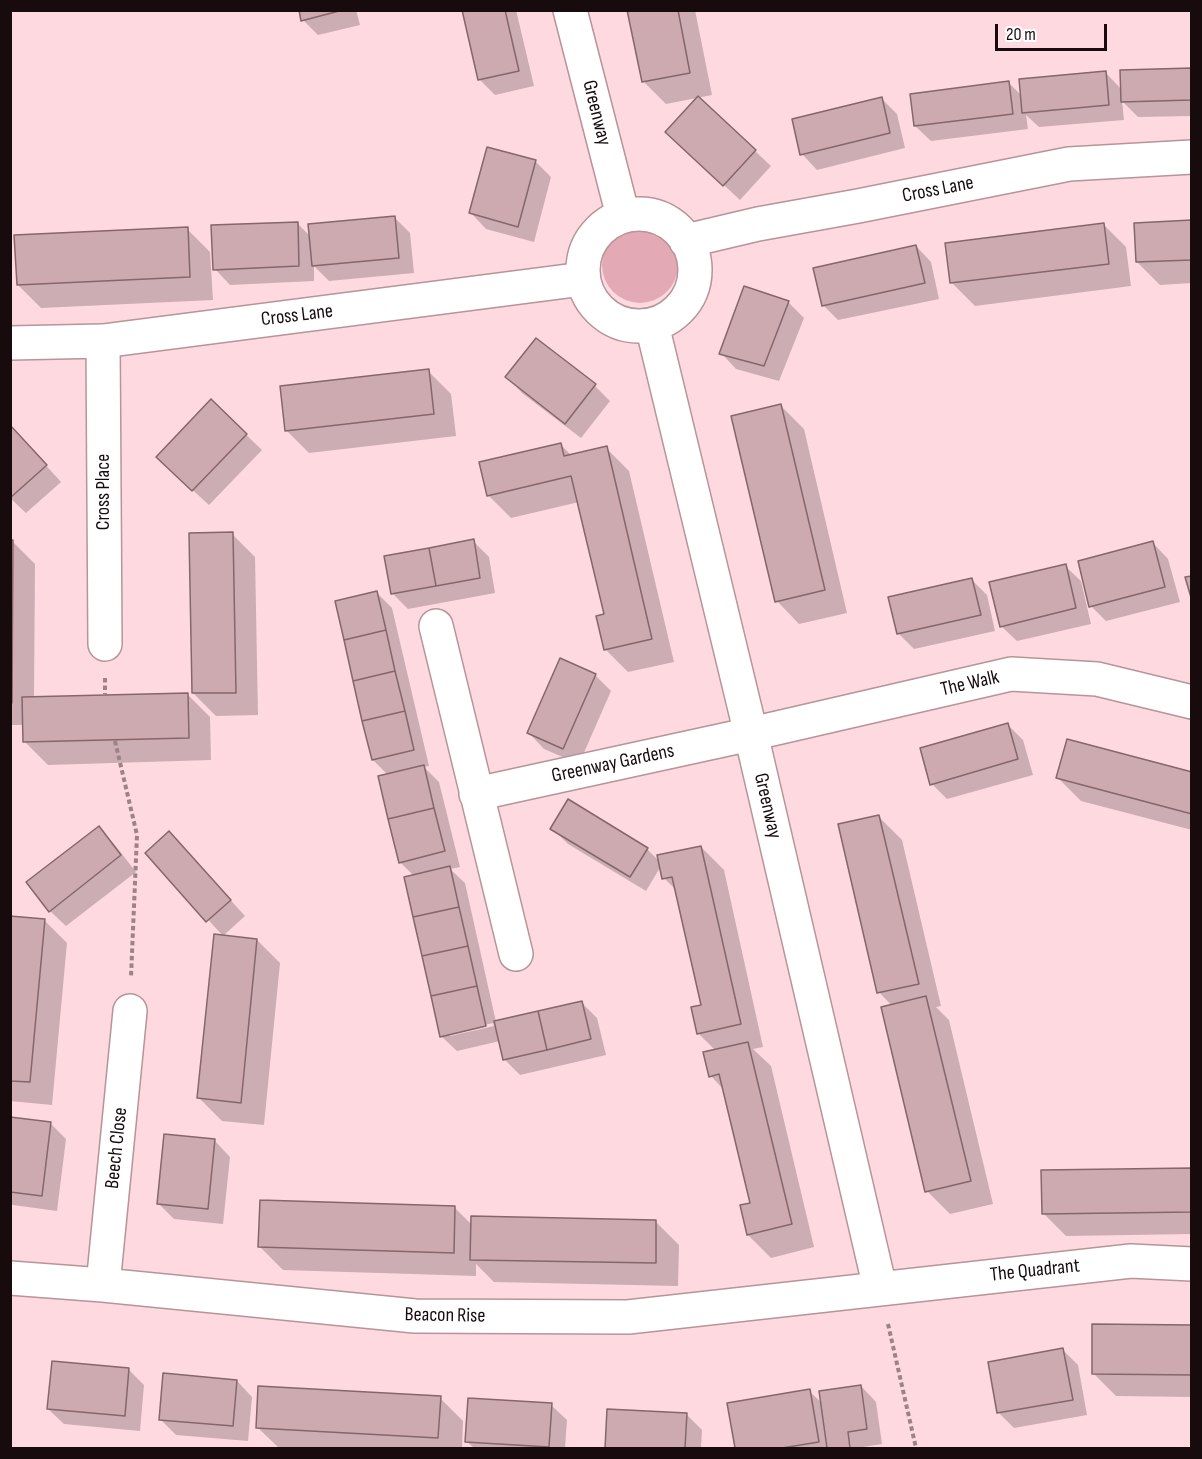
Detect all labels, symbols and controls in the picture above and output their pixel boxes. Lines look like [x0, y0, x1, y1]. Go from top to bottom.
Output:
scale bar [998, 12, 1110, 50]
text: 20 m [1006, 24, 1036, 45]
street label: Greenway [576, 78, 616, 148]
street label: Cross Lane [900, 171, 976, 209]
street label: Cross Lane [260, 300, 334, 332]
street label: Cross Place [92, 454, 116, 530]
street label: The Walk [938, 666, 1002, 702]
street label: Greenway Gardens [550, 739, 676, 789]
street label: Greenway [748, 771, 786, 841]
street label: Beech Close [101, 1106, 133, 1190]
street label: The Quadrant [989, 1254, 1081, 1288]
street label: Beacon Rise [404, 1303, 486, 1329]

